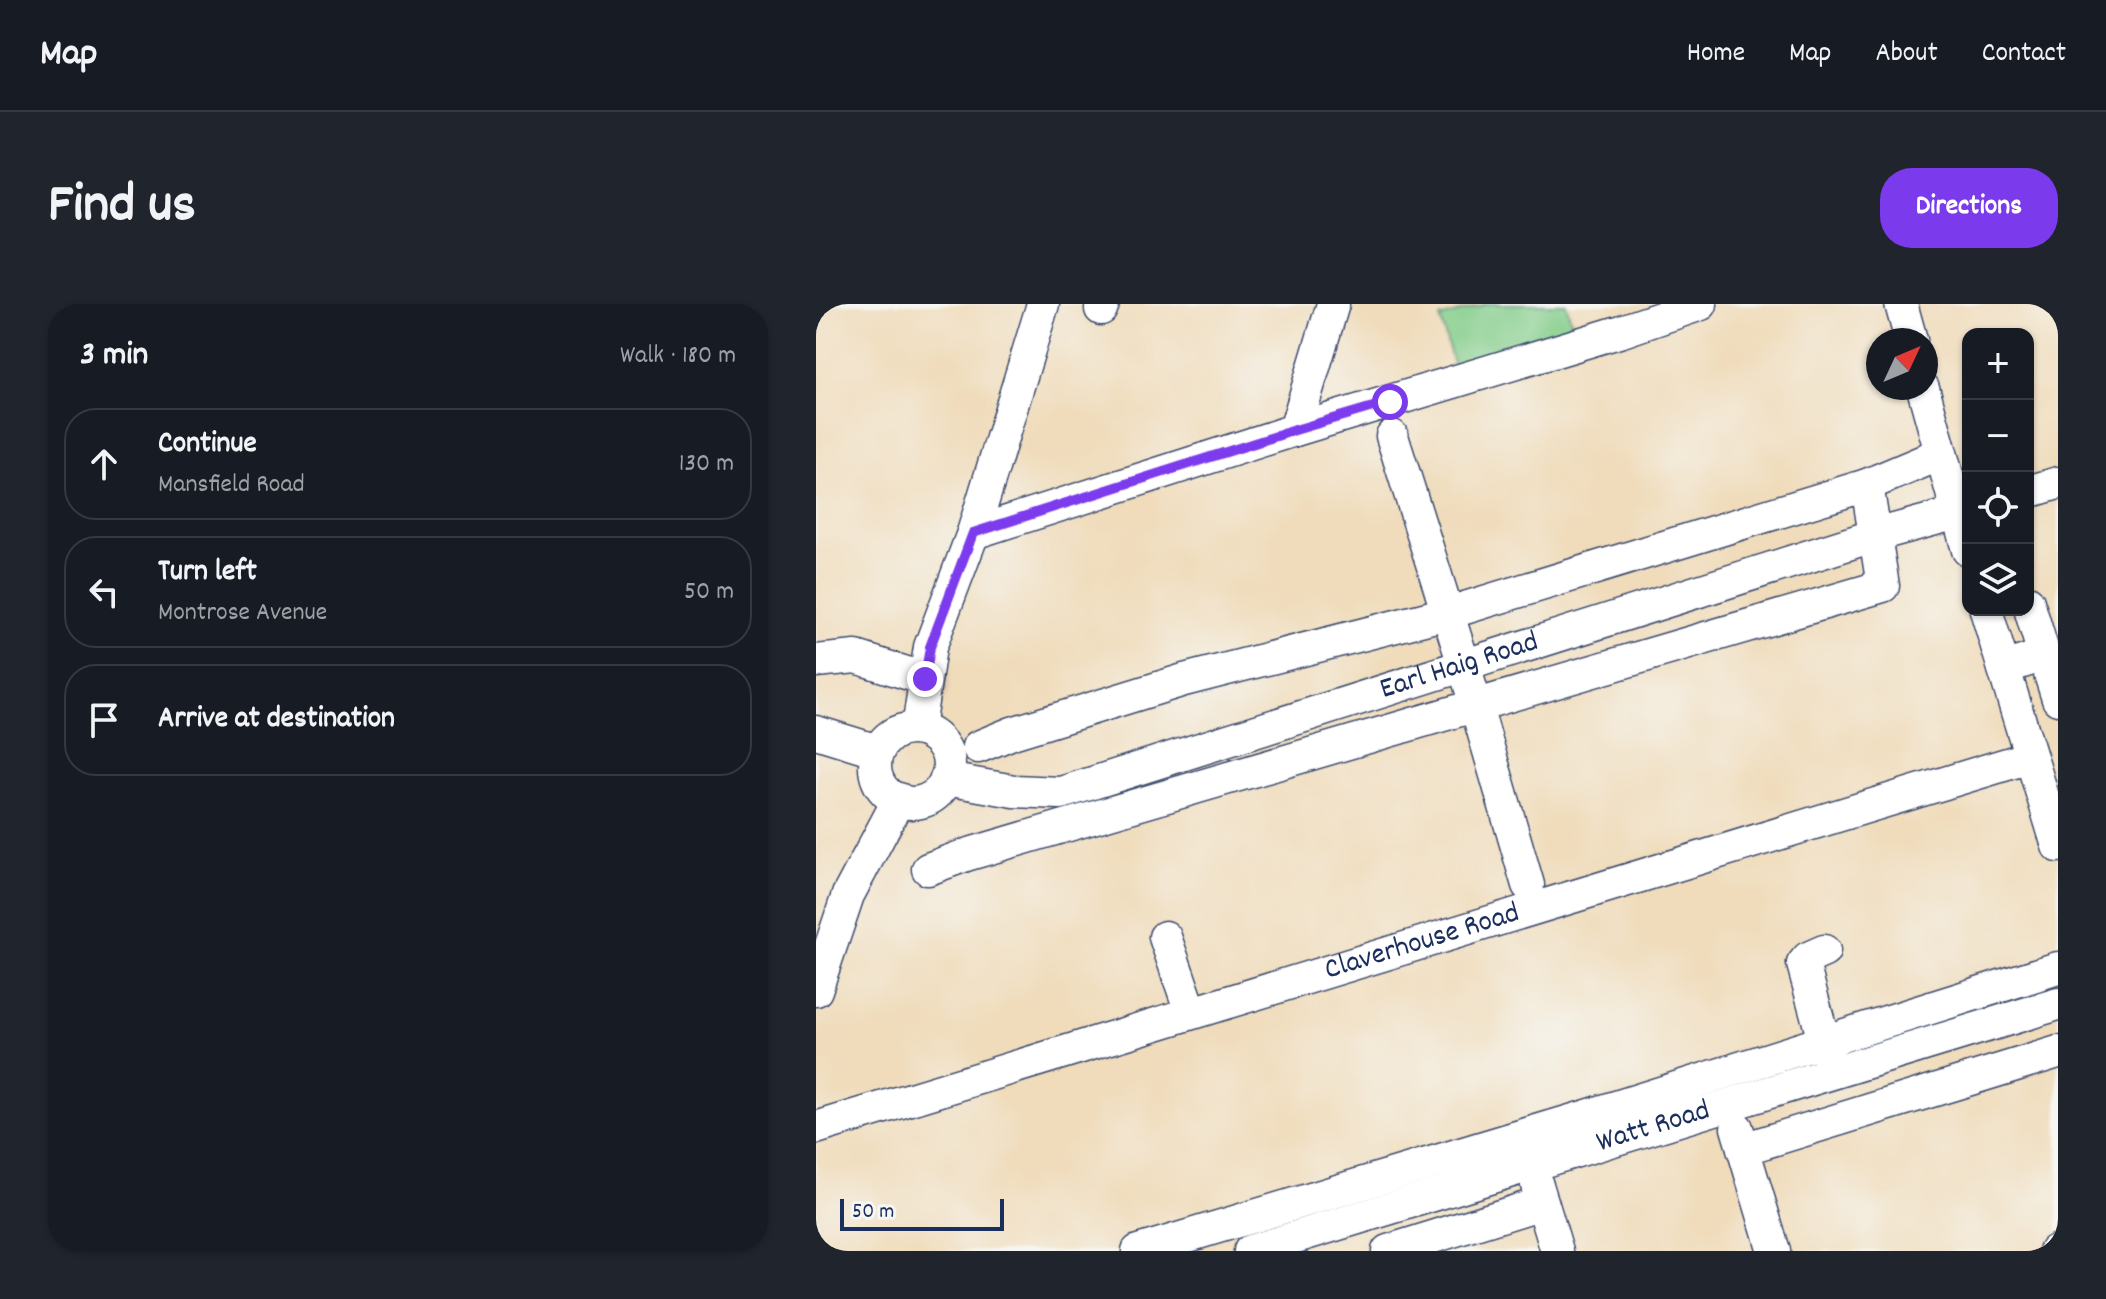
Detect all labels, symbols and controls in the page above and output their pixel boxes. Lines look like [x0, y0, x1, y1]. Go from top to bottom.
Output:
text: Map [40, 28, 98, 83]
text: Home [1687, 35, 1745, 75]
text: Map [1789, 35, 1831, 75]
text: About [1875, 35, 1938, 75]
text: Contact [1982, 35, 2066, 75]
text: Find us [48, 168, 196, 248]
button: Directions [1880, 168, 2058, 248]
north arrow [1866, 328, 1938, 400]
map controls [1962, 328, 2034, 616]
button: + [1962, 328, 2034, 400]
text: 3 min [80, 332, 148, 381]
text: Walk · 180 m [620, 338, 736, 375]
route start [1372, 384, 1408, 420]
button: − [1962, 400, 2034, 472]
text: Continue [158, 424, 257, 467]
icon: ahead [82, 442, 126, 486]
text: 130 m [679, 446, 734, 483]
text: Mansfield Road [158, 467, 305, 504]
button: locate [1962, 472, 2034, 544]
button: layers [1962, 544, 2034, 616]
text: Turn left [158, 552, 257, 595]
icon: left [82, 570, 126, 614]
text: 50 m [684, 574, 734, 611]
text: Montrose Avenue [158, 595, 327, 632]
street label: Earl Haig Road [1375, 622, 1544, 712]
route end [907, 661, 943, 697]
icon: arrive [82, 698, 126, 742]
text: Arrive at destination [158, 699, 395, 742]
street label: Claverhouse Road [1320, 893, 1525, 993]
street label: Watt Road [1592, 1090, 1716, 1165]
scale bar [840, 1195, 1004, 1231]
text: 50 m [852, 1197, 894, 1228]

